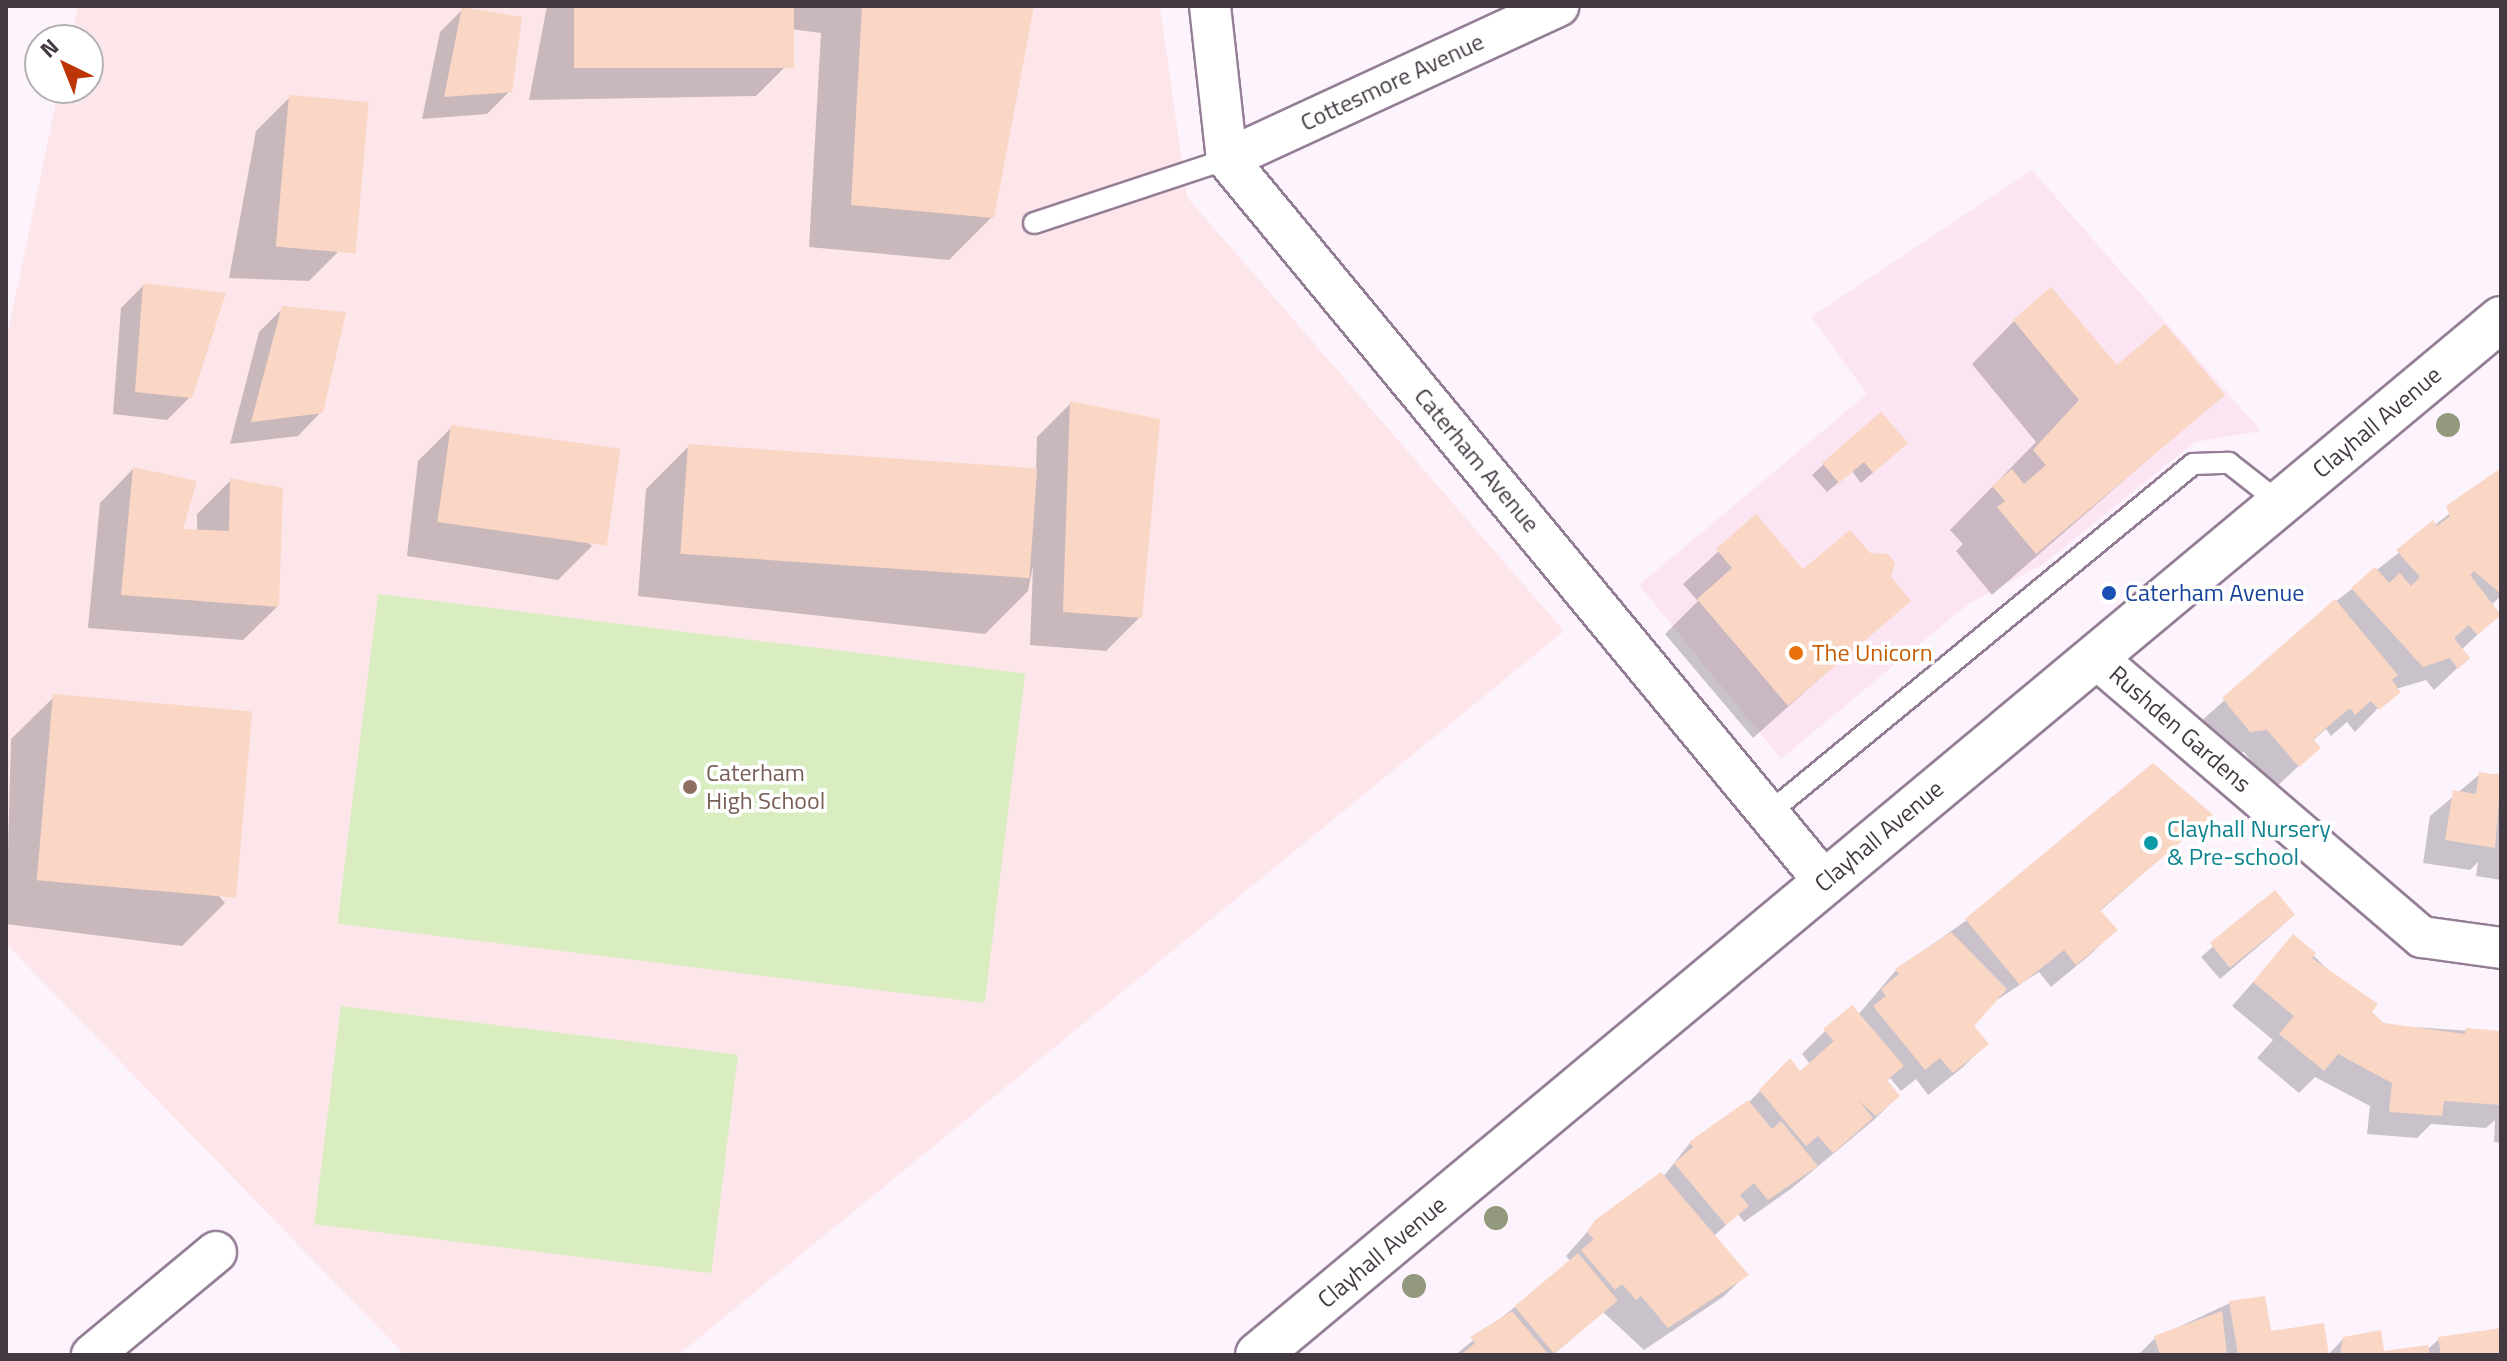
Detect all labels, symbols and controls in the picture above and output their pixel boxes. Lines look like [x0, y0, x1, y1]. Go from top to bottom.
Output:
north arrow [24, 24, 104, 104]
street label: Cottesmore Avenue [1296, 27, 1488, 137]
text: N [32, 30, 66, 66]
street label: Clayhall Avenue [2307, 360, 2447, 484]
street label: Caterham Avenue [1408, 382, 1546, 538]
place label: Caterham Avenue [2125, 579, 2304, 607]
marker: Caterham Avenue [2100, 584, 2118, 602]
place label: The Unicorn [1812, 639, 1933, 667]
marker: The Unicorn [1787, 644, 1805, 662]
street label: Rushden Gardens [2103, 660, 2257, 798]
place label: Caterham High School [706, 759, 825, 815]
street label: Clayhall Avenue [1809, 774, 1949, 898]
marker: Caterham High School [681, 778, 699, 796]
place label: Clayhall Nursery & Pre-school [2167, 815, 2331, 871]
marker: Clayhall Nursery & Pre-school [2142, 834, 2160, 852]
street label: Clayhall Avenue [1312, 1190, 1452, 1314]

